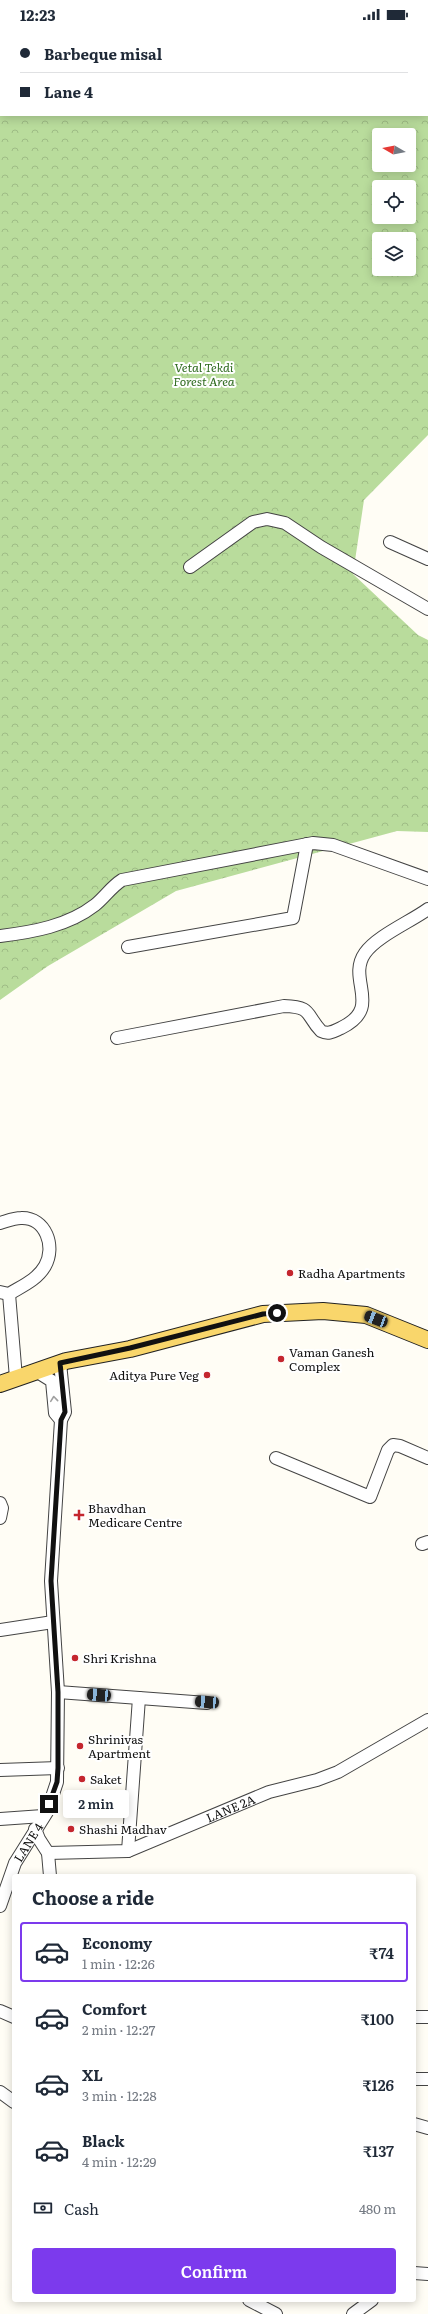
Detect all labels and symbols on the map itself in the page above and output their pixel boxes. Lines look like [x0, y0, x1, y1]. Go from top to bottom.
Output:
north arrow [372, 128, 416, 172]
park label: Vetal Tekdi Forest Area [173, 358, 235, 390]
place label: Radha Apartments [298, 1264, 406, 1282]
marker: Radha Apartments [285, 1268, 295, 1278]
route start [268, 1304, 286, 1322]
car [363, 1309, 389, 1329]
place label: Vaman Ganesh Complex [289, 1343, 374, 1375]
marker: Vaman Ganesh Complex [276, 1354, 286, 1364]
place label: Aditya Pure Veg [109, 1366, 199, 1384]
marker: Aditya Pure Veg [202, 1370, 212, 1380]
one-way arrow [49, 1396, 58, 1402]
place label: Bhavdhan Medicare Centre [88, 1499, 182, 1531]
marker: Bhavdhan Medicare Centre [73, 1509, 85, 1521]
place label: Shri Krishna [83, 1649, 157, 1667]
marker: Shri Krishna [70, 1653, 80, 1663]
car [87, 1688, 111, 1702]
car [195, 1695, 219, 1709]
place label: Shrinivas Apartment [88, 1730, 151, 1762]
marker: Shrinivas Apartment [75, 1741, 85, 1751]
place label: Saket [90, 1770, 122, 1788]
marker: Saket [77, 1774, 87, 1784]
callout: 2 min [63, 1790, 129, 1818]
street label: LANE 2A [203, 1790, 258, 1826]
route end [40, 1795, 58, 1813]
street label: LANE 4 [9, 1819, 47, 1865]
place label: Shashi Madhav [79, 1820, 167, 1838]
marker: Shashi Madhav [66, 1824, 76, 1834]

